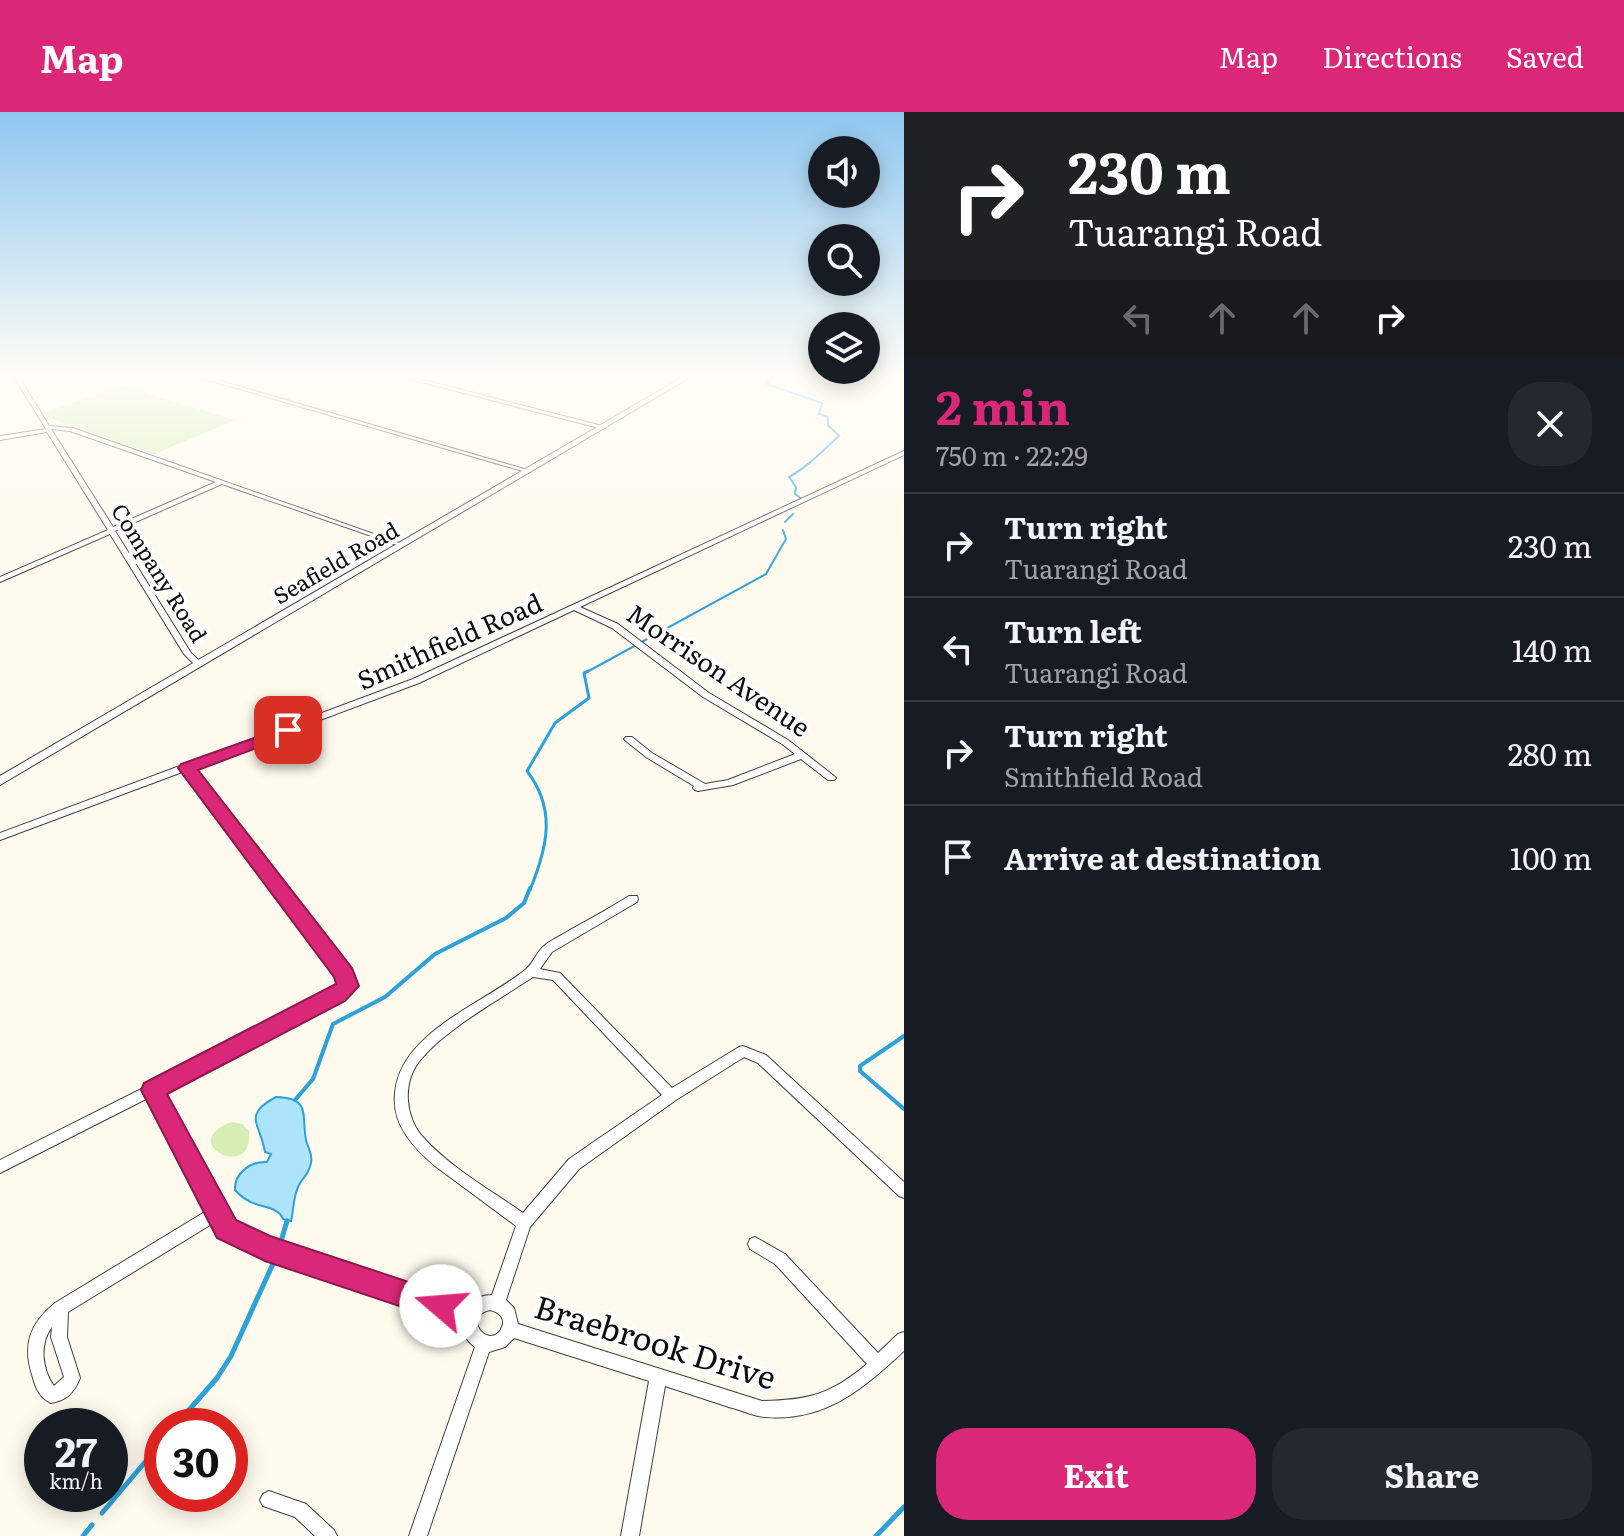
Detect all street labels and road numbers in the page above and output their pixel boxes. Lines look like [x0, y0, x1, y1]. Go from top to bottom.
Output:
street label: Company Road [104, 496, 216, 648]
street label: Seafield Road [266, 512, 404, 611]
street label: Smithfield Road [350, 581, 548, 698]
street label: Morrison Avenue [620, 593, 819, 745]
street label: Braebrook Drive [529, 1281, 782, 1400]

